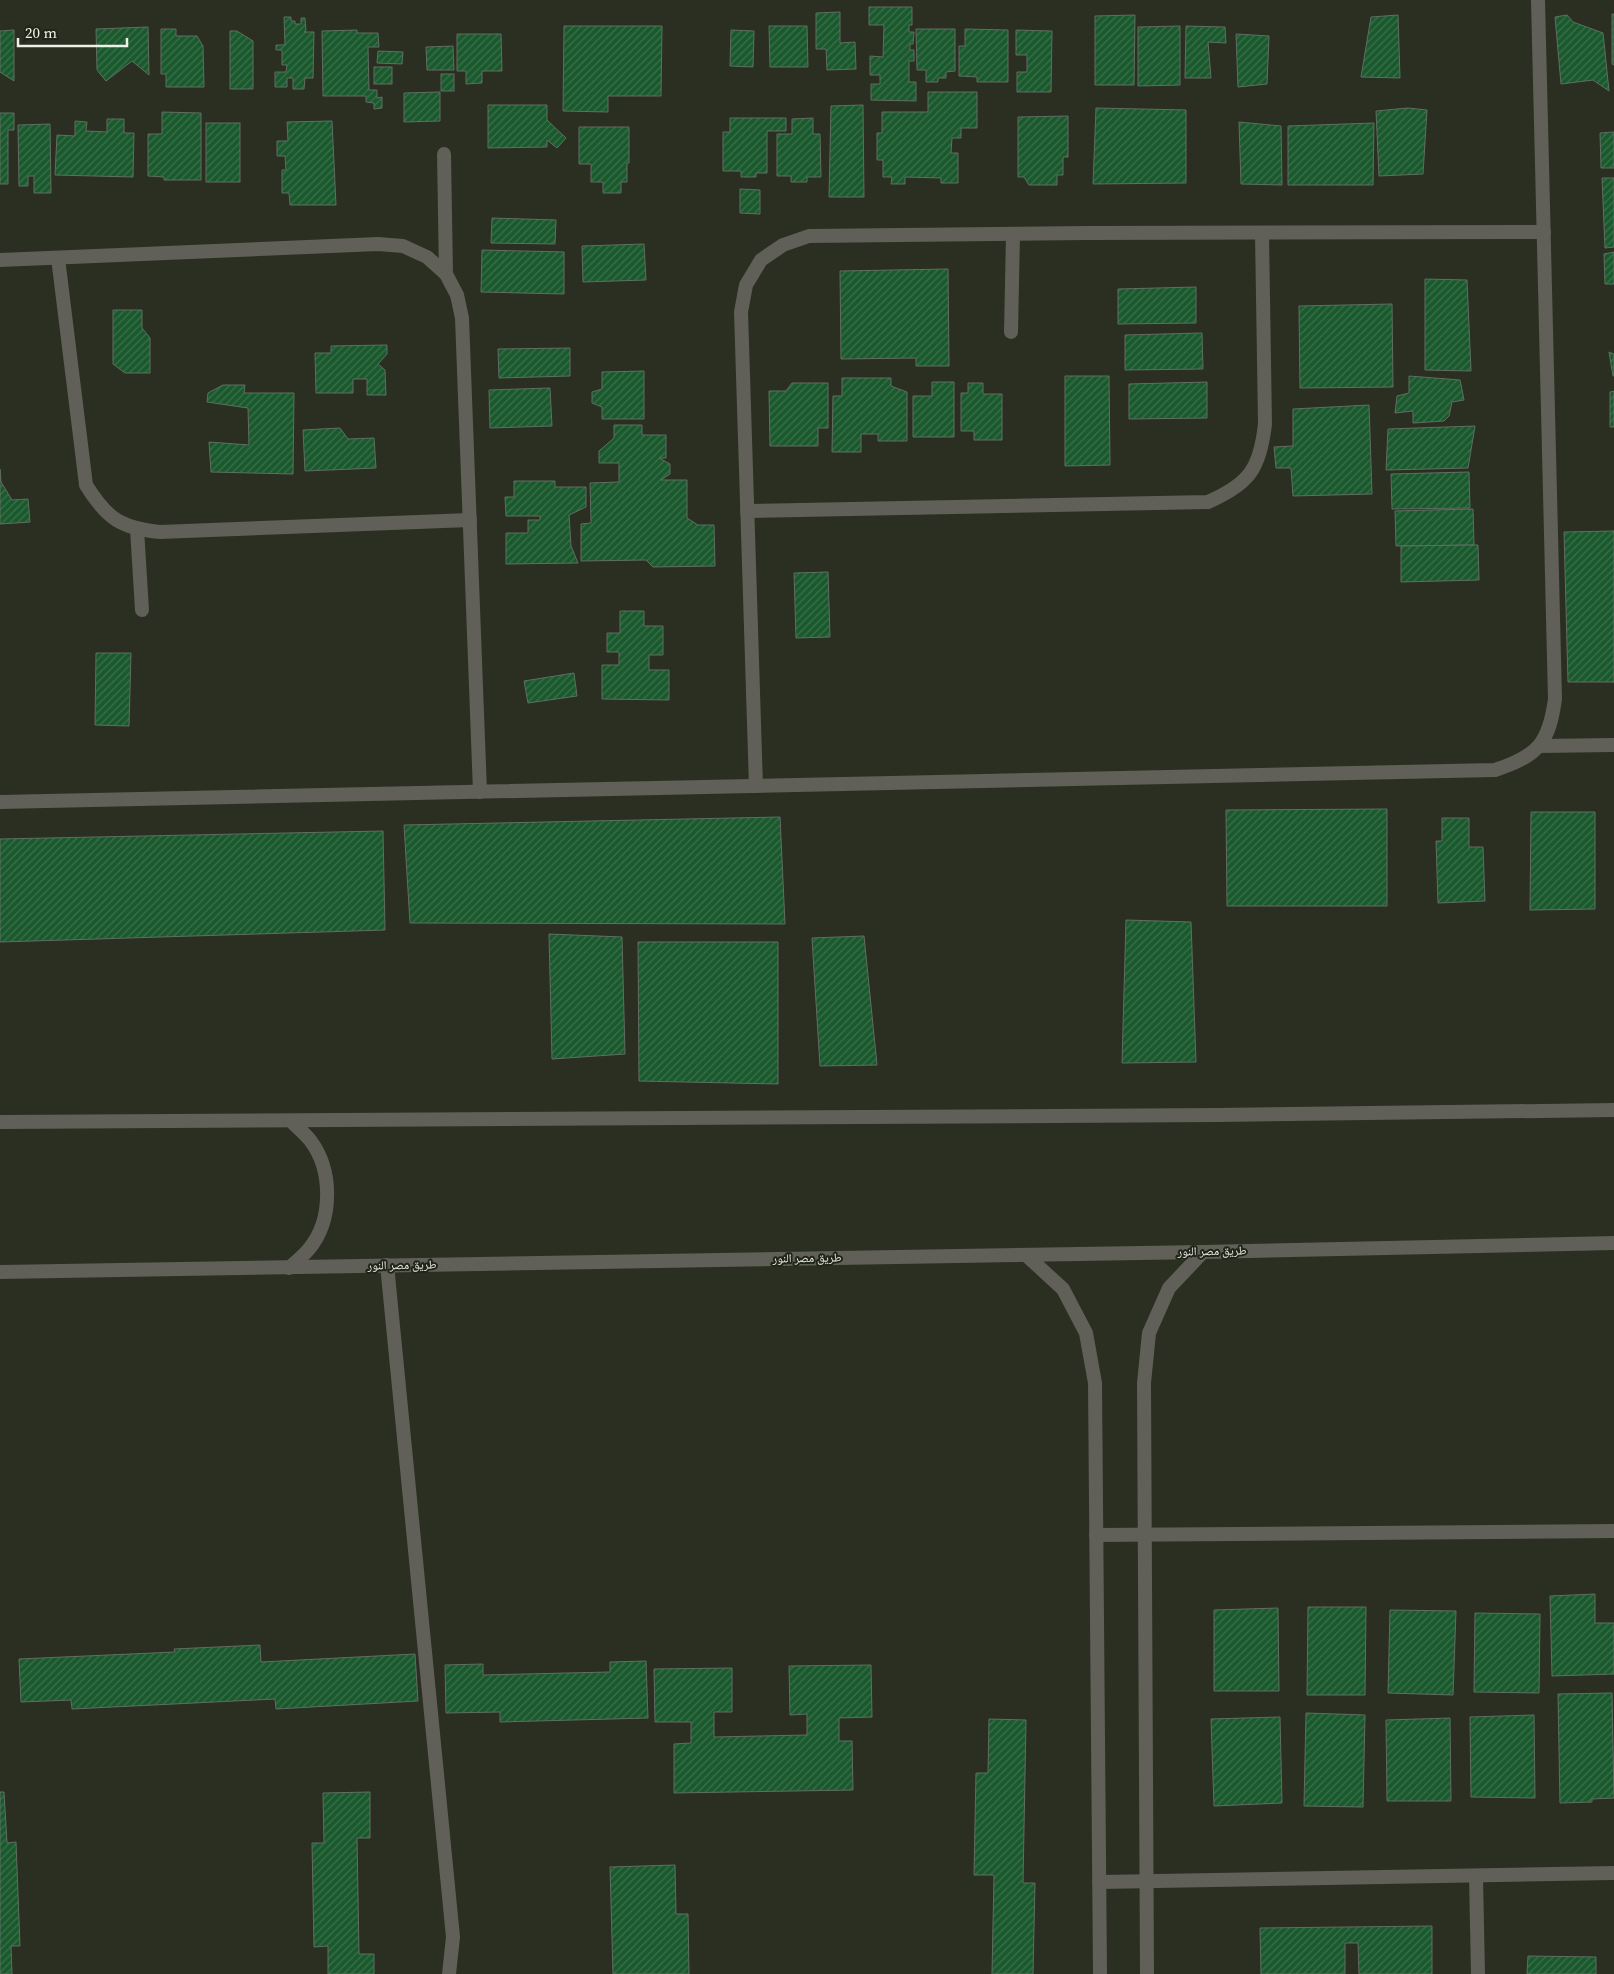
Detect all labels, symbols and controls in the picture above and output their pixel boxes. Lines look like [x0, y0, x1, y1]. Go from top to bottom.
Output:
scale bar [18, 15, 126, 47]
text: 20 m [25, 22, 57, 43]
street label: طريق مصر النور [1176, 1242, 1247, 1260]
street label: طريق مصر النور [771, 1249, 842, 1267]
street label: طريق مصر النور [366, 1256, 437, 1274]

